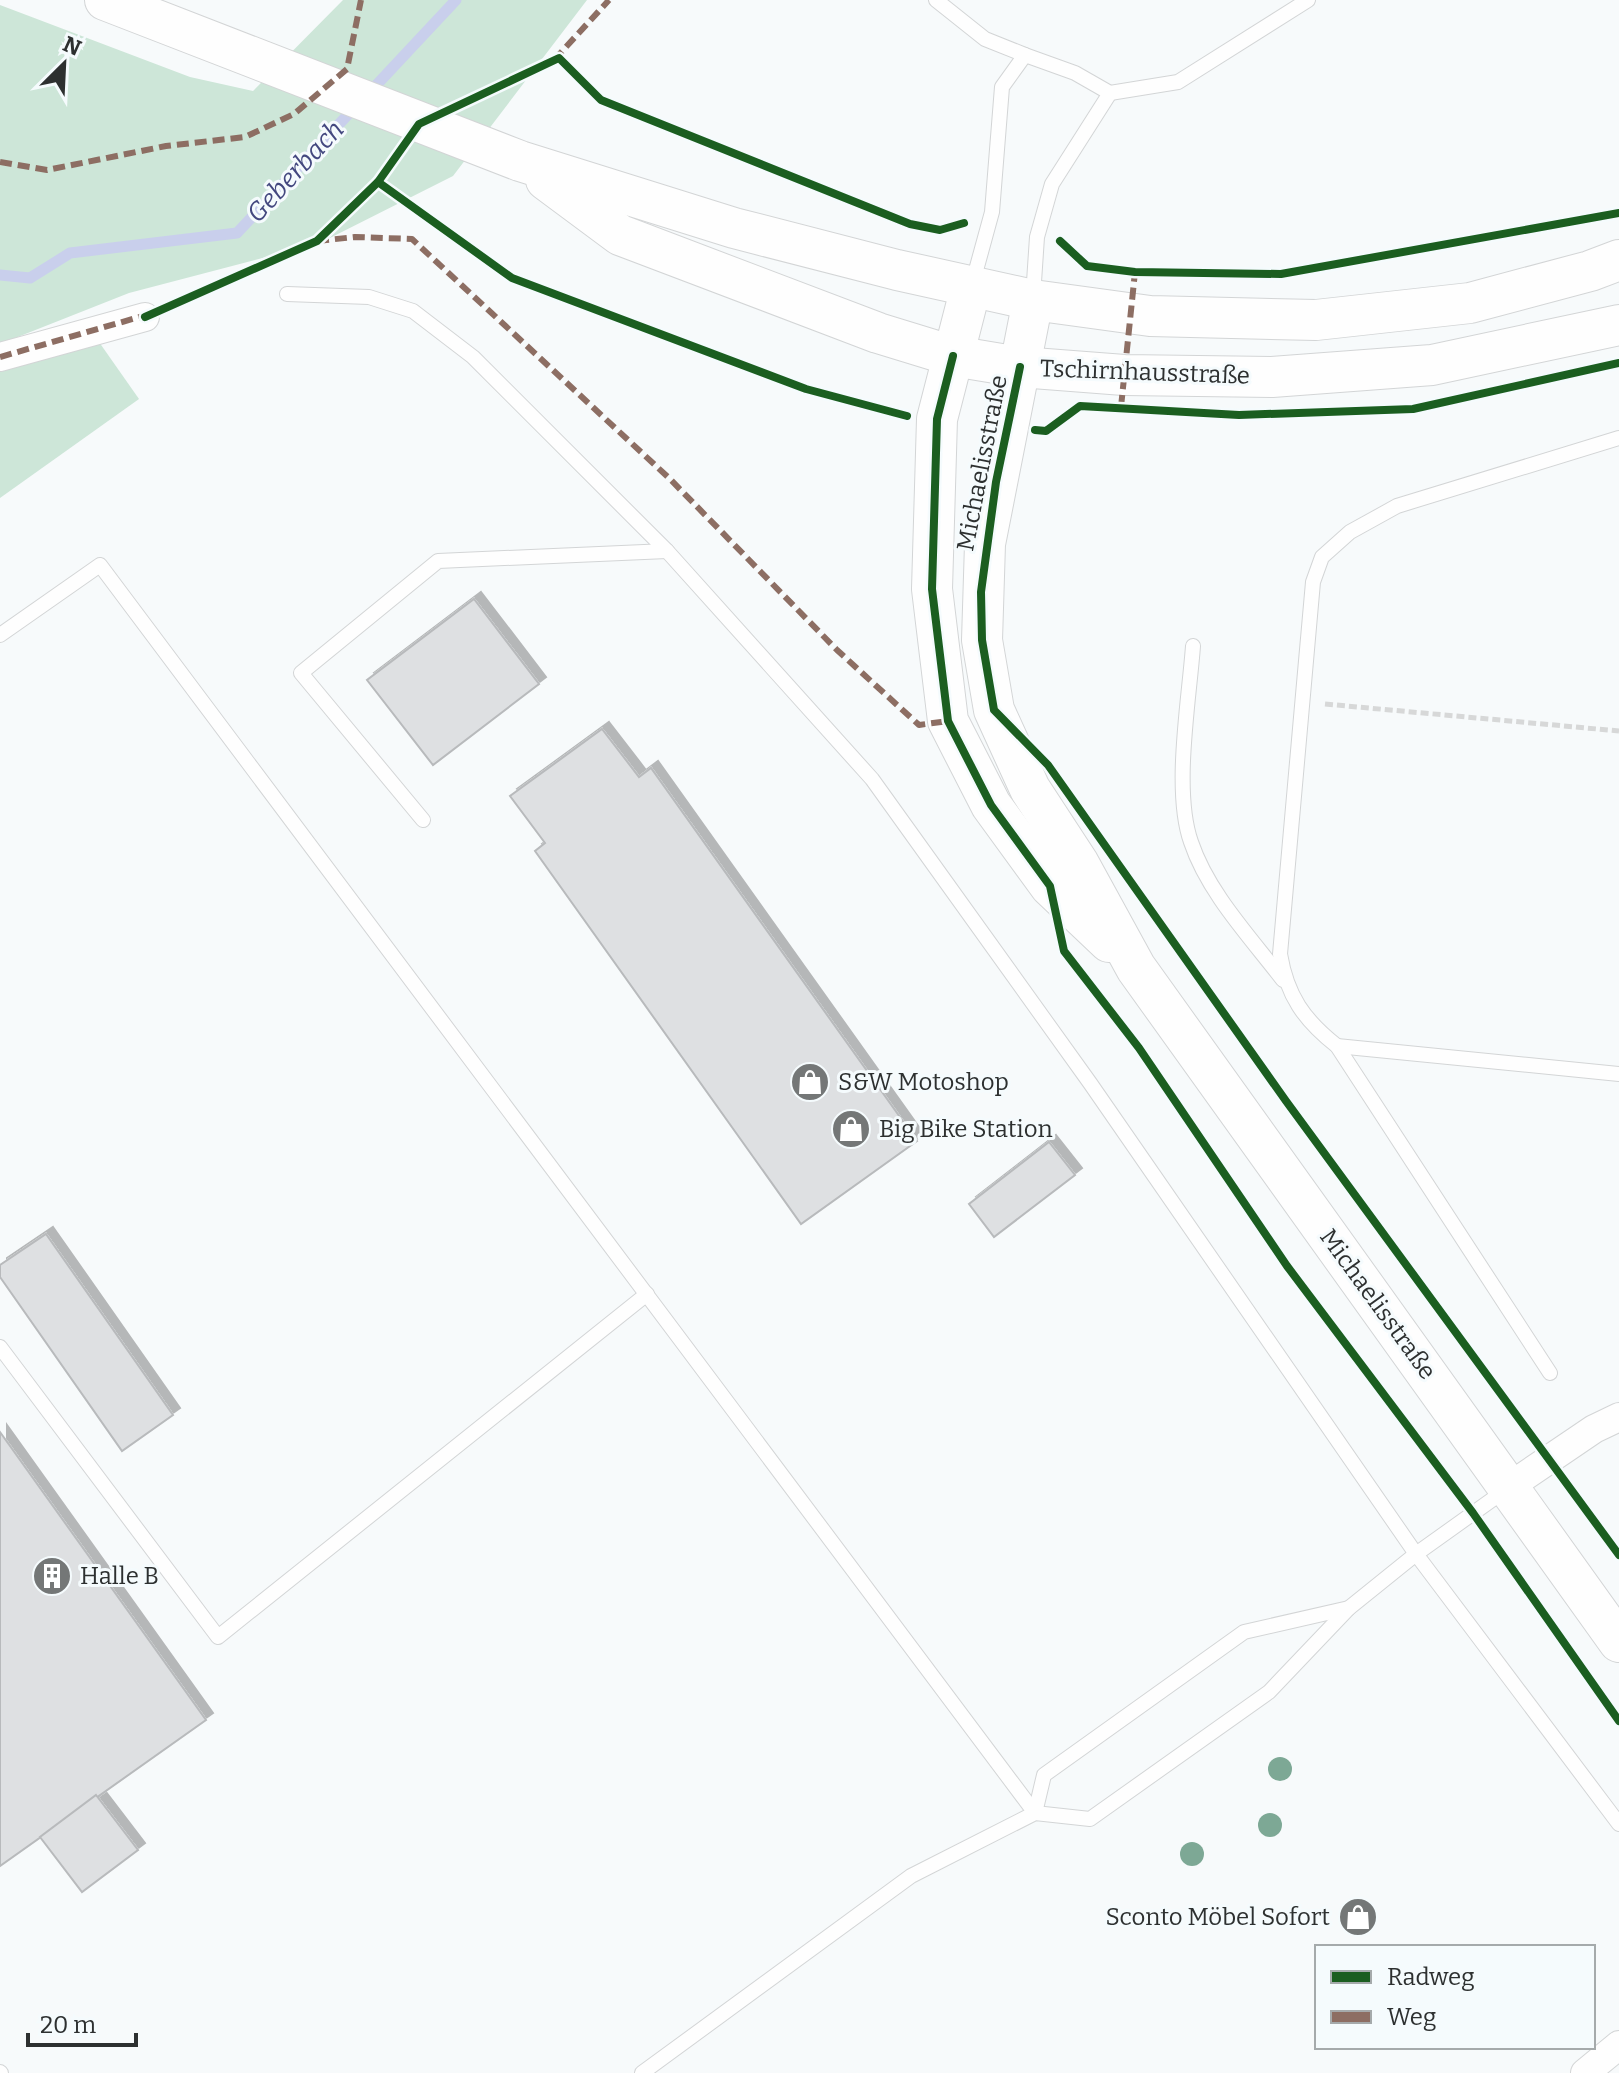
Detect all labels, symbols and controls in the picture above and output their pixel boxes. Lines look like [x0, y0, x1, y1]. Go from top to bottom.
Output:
north arrow [24, 24, 104, 104]
text: N [59, 30, 85, 62]
water label: Geberbach [240, 114, 350, 229]
street label: Tschirnhausstraße [1040, 354, 1250, 390]
street label: Michaelisstraße [951, 373, 1013, 553]
shop icon: S&W Motoshop [789, 1061, 831, 1103]
place label: S&W Motoshop [838, 1068, 1009, 1096]
shop icon: Big Bike Station [830, 1108, 872, 1150]
place label: Big Bike Station [879, 1115, 1053, 1143]
street label: Michaelisstraße [1314, 1223, 1442, 1385]
building icon: Halle B [31, 1555, 73, 1597]
place label: Halle B [80, 1562, 159, 1590]
shop icon: Sconto Möbel Sofort [1337, 1896, 1379, 1938]
place label: Sconto Möbel Sofort [1105, 1903, 1330, 1931]
legend [1315, 1945, 1595, 2049]
text: Radweg [1387, 1963, 1475, 1991]
scale bar [28, 1997, 136, 2047]
text: Weg [1387, 2003, 1436, 2031]
text: 20 m [40, 2011, 96, 2039]

